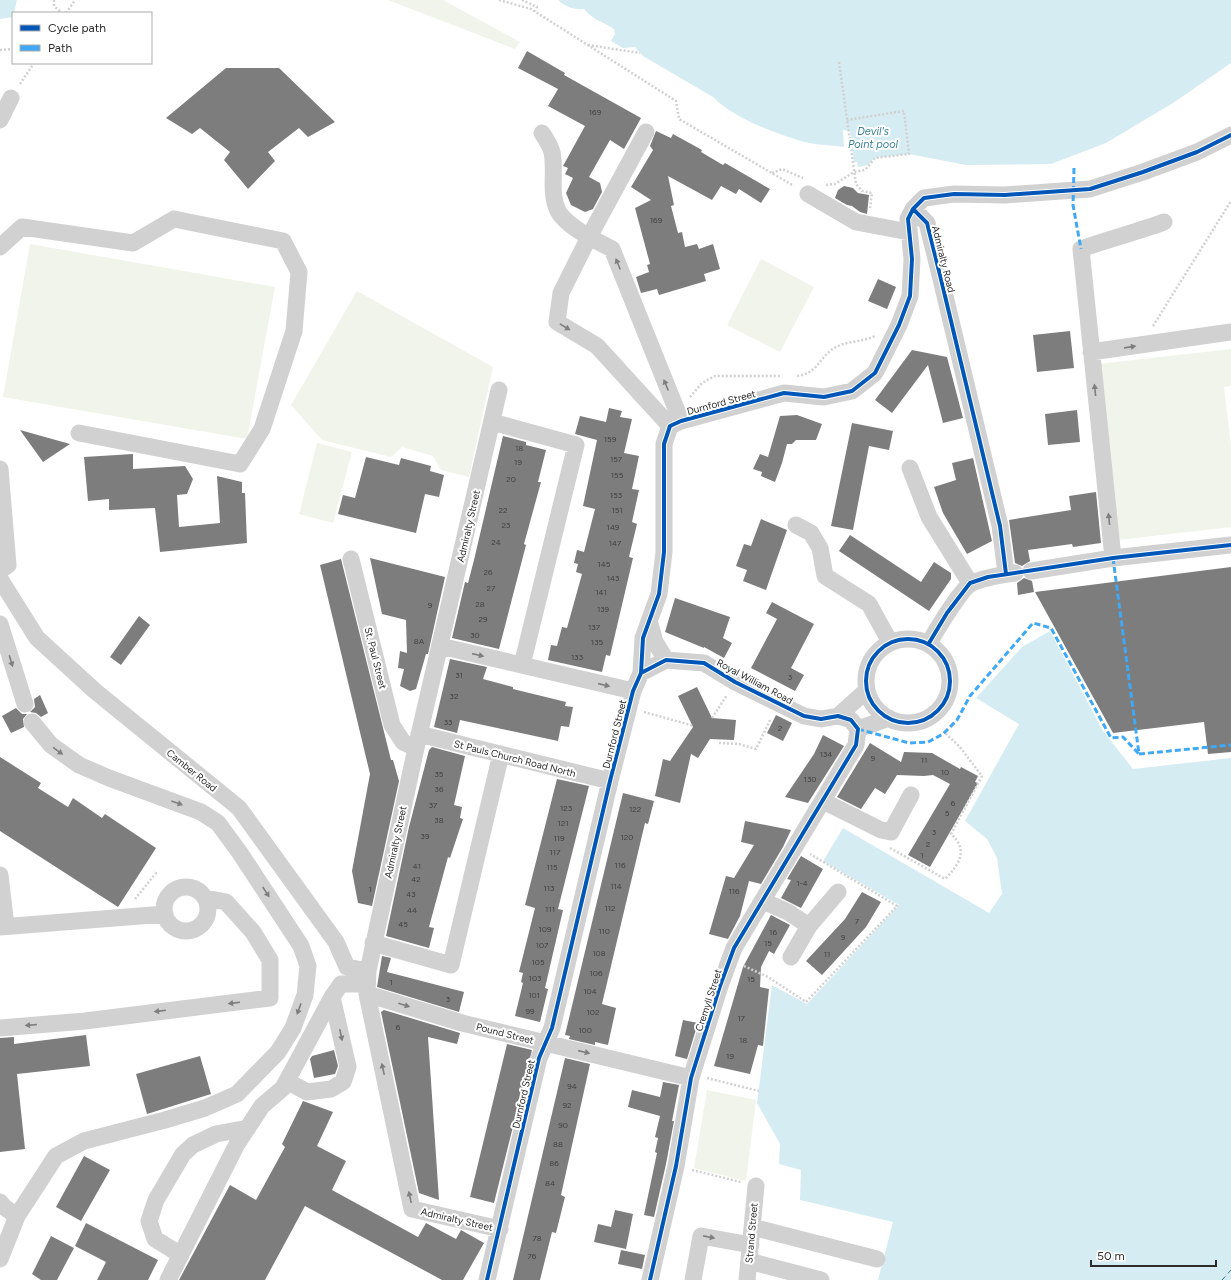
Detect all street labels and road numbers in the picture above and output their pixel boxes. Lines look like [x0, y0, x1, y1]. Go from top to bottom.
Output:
street label: Admiralty Road [929, 224, 958, 294]
street label: Durnford Street [685, 387, 757, 418]
street label: Admiralty Street [454, 489, 483, 563]
street label: St. Paul Street [362, 626, 390, 691]
street label: Royal William Road [714, 656, 795, 707]
street label: Durnford Street [600, 698, 629, 770]
street label: St Pauls Church Road North [453, 737, 578, 780]
street label: Camber Road [164, 746, 220, 795]
street label: Admiralty Street [381, 805, 410, 879]
street label: Cremyll Street [692, 967, 725, 1033]
street label: Pound Street [475, 1020, 535, 1047]
street label: Durnford Street [509, 1058, 538, 1130]
street label: Strand Street [742, 1202, 761, 1264]
street label: Admiralty Street [420, 1205, 494, 1234]

